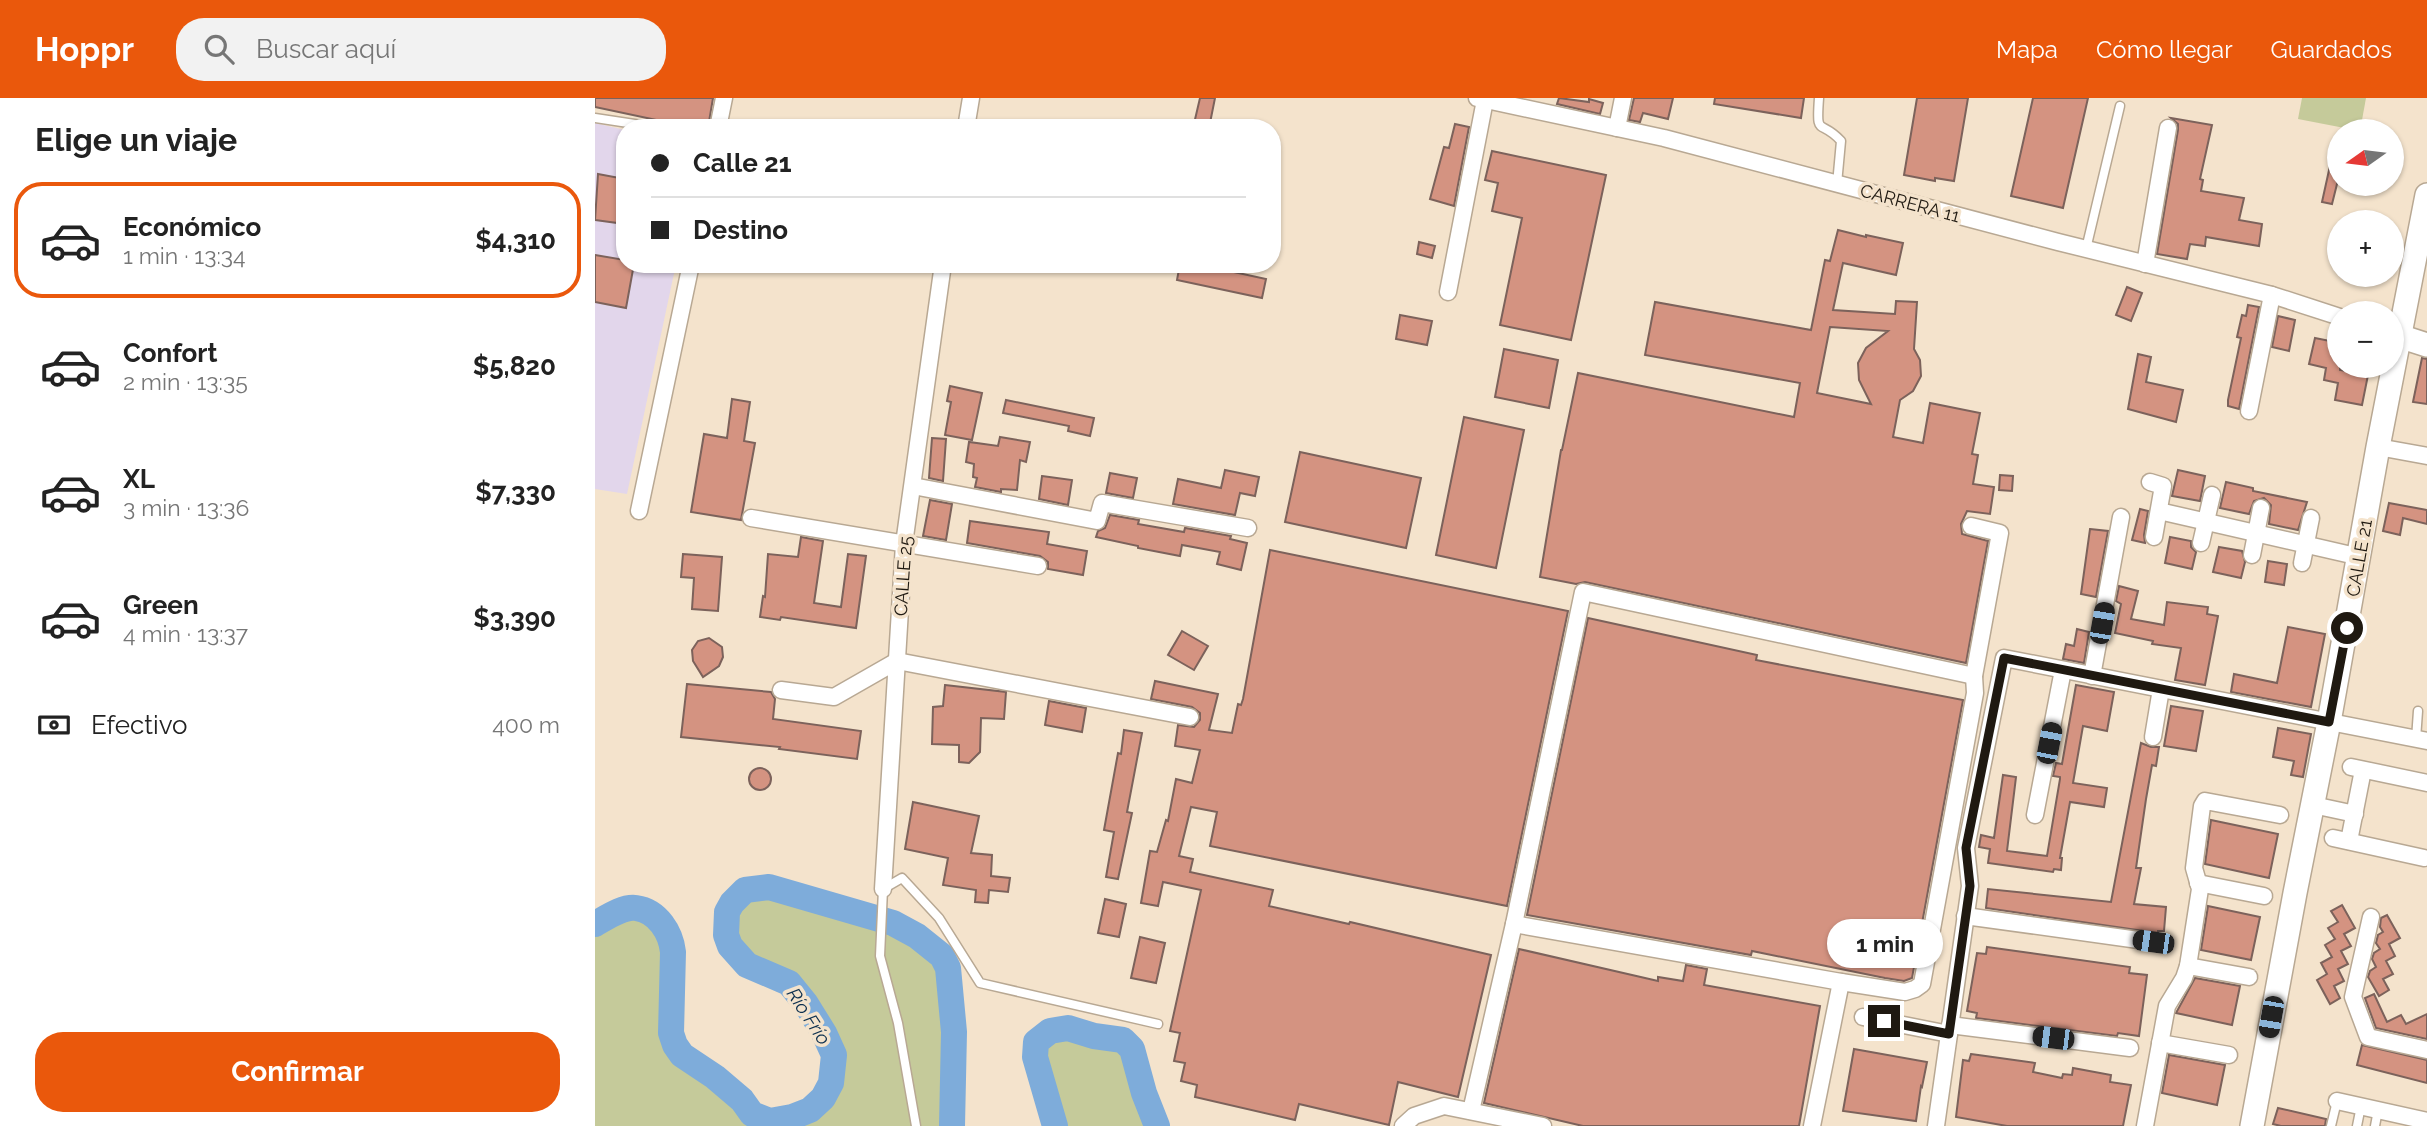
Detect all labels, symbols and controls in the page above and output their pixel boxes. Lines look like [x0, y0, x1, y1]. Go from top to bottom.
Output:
search box [176, 18, 666, 81]
text: Hoppr [35, 30, 134, 69]
icon: search [200, 30, 238, 68]
text: Buscar aquí [256, 34, 396, 64]
text: Mapa [1996, 35, 2058, 64]
text: Cómo llegar [2096, 35, 2233, 64]
text: Guardados [2271, 35, 2392, 64]
north arrow [2327, 119, 2405, 196]
map controls [2327, 119, 2404, 378]
text: Elige un viaje [35, 121, 237, 158]
text: Calle 21 [693, 148, 792, 178]
street label: CARRERA 11 [1858, 180, 1962, 226]
icon: car [39, 209, 102, 272]
button: + [2327, 210, 2404, 287]
text: Económico [123, 212, 261, 242]
text: Destino [693, 215, 788, 245]
text: $4,310 [475, 225, 556, 255]
text: 1 min · 13:34 [123, 242, 246, 269]
button: − [2327, 301, 2404, 378]
icon: car [39, 335, 102, 398]
text: Confort [123, 338, 217, 368]
text: $5,820 [473, 351, 556, 381]
text: 2 min · 13:35 [123, 368, 248, 395]
icon: car [39, 461, 102, 524]
text: XL [123, 464, 155, 494]
text: $7,330 [475, 477, 556, 507]
text: 3 min · 13:36 [123, 494, 249, 521]
street label: CALLE 21 [2342, 518, 2376, 598]
street label: CALLE 25 [890, 535, 916, 617]
icon: car [39, 587, 102, 650]
text: Green [123, 590, 199, 620]
car [2089, 600, 2116, 646]
text: $3,390 [473, 603, 556, 633]
route start [2331, 612, 2363, 644]
text: 4 min · 13:37 [123, 620, 248, 647]
icon: cash [35, 706, 73, 744]
text: Efectivo [91, 710, 188, 740]
text: 400 m [492, 711, 560, 738]
car [2035, 720, 2064, 766]
callout: 1 min [1826, 920, 1942, 968]
car [2131, 929, 2176, 955]
text: 1 min [1856, 930, 1914, 957]
water label: Río Frío [783, 984, 835, 1049]
car [2258, 994, 2285, 1040]
route end [1868, 1005, 1900, 1037]
car [2031, 1025, 2076, 1051]
button: Confirmar [35, 1032, 560, 1112]

